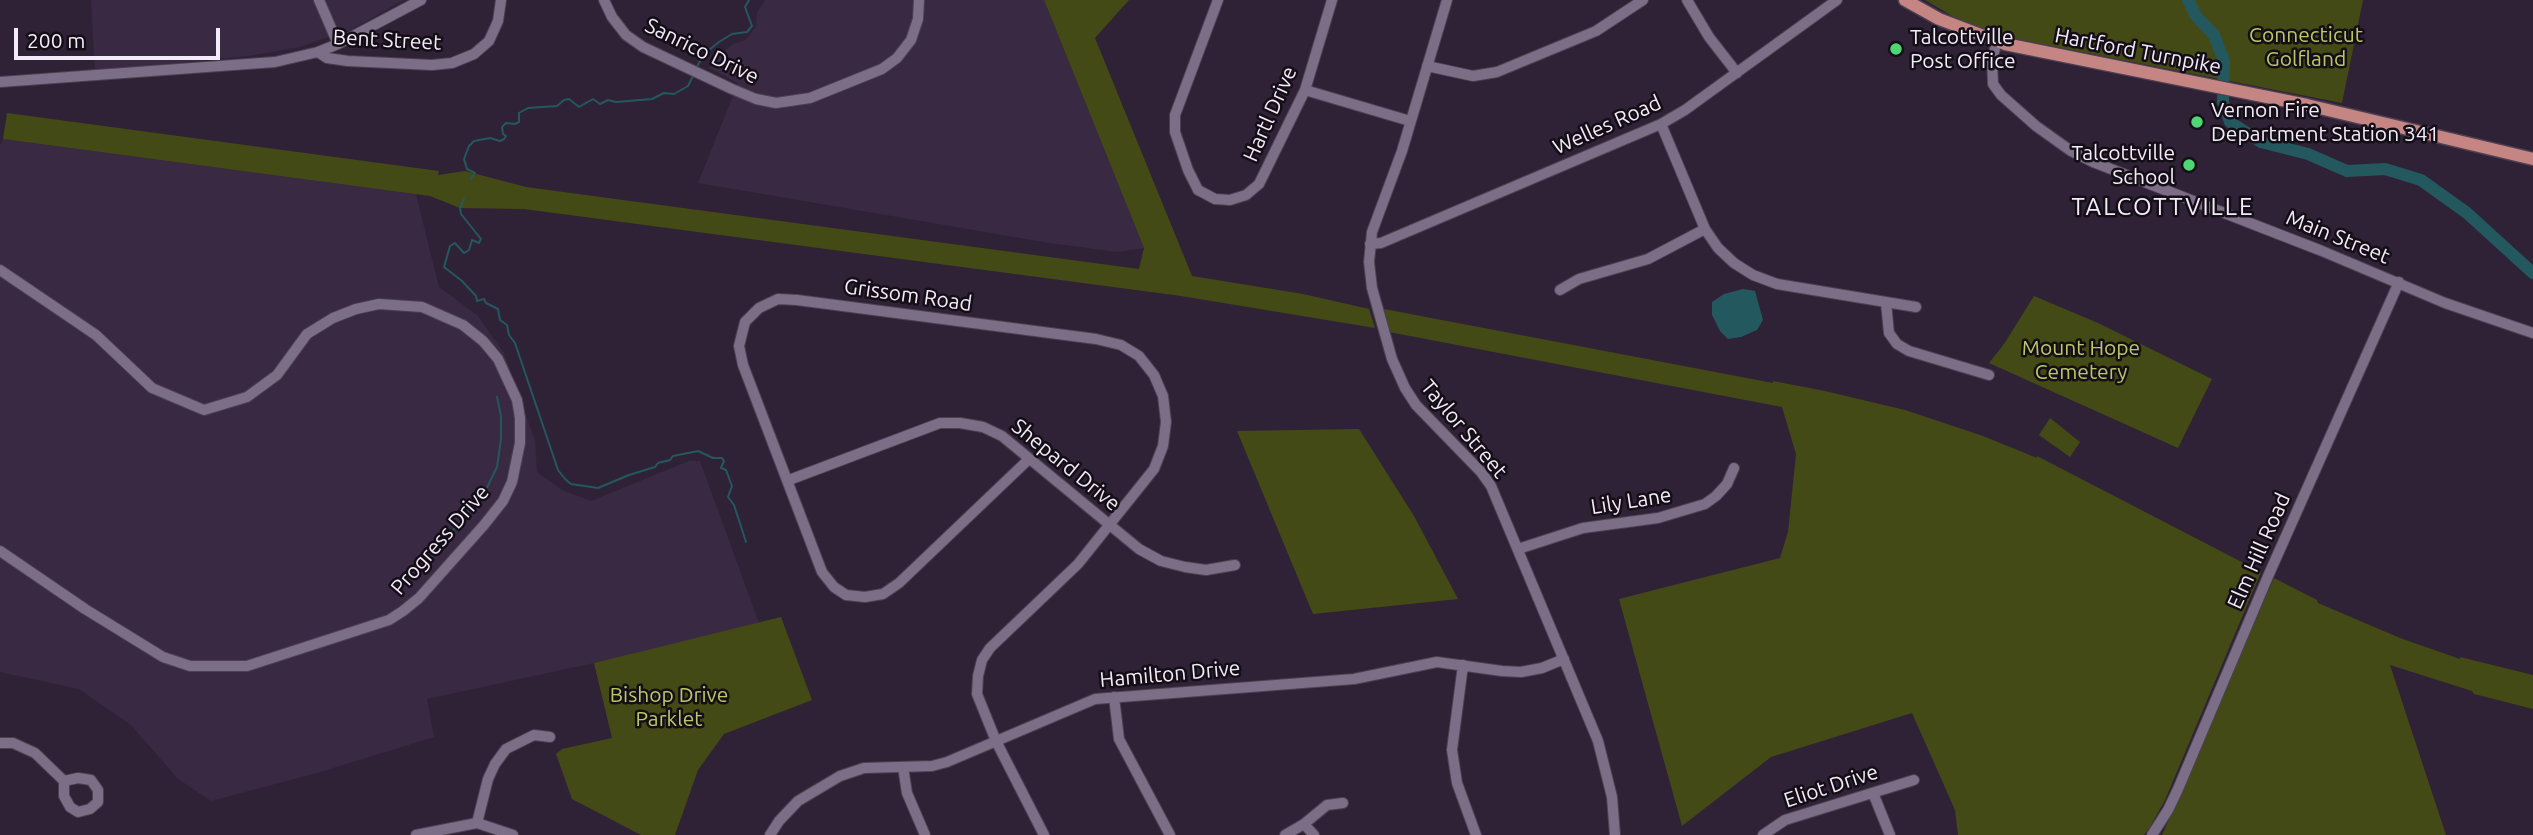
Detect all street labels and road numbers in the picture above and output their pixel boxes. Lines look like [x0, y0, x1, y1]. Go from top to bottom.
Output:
street label: Sanrico Drive [641, 13, 763, 89]
street label: Hartford Turnpike [2053, 22, 2223, 80]
street label: Bent Street [332, 25, 442, 55]
street label: Hartl Drive [1238, 62, 1302, 166]
street label: Welles Road [1549, 90, 1665, 160]
street label: Main Street [2282, 205, 2394, 269]
street label: Grissom Road [842, 274, 974, 316]
street label: Taylor Street [1415, 375, 1513, 483]
street label: Shepard Drive [1007, 414, 1125, 516]
street label: Progress Drive [386, 480, 494, 600]
street label: Lily Lane [1589, 482, 1673, 520]
street label: Elm Hill Road [2222, 489, 2296, 613]
street label: Hamilton Drive [1099, 655, 1241, 693]
street label: Eliot Drive [1781, 759, 1881, 813]

